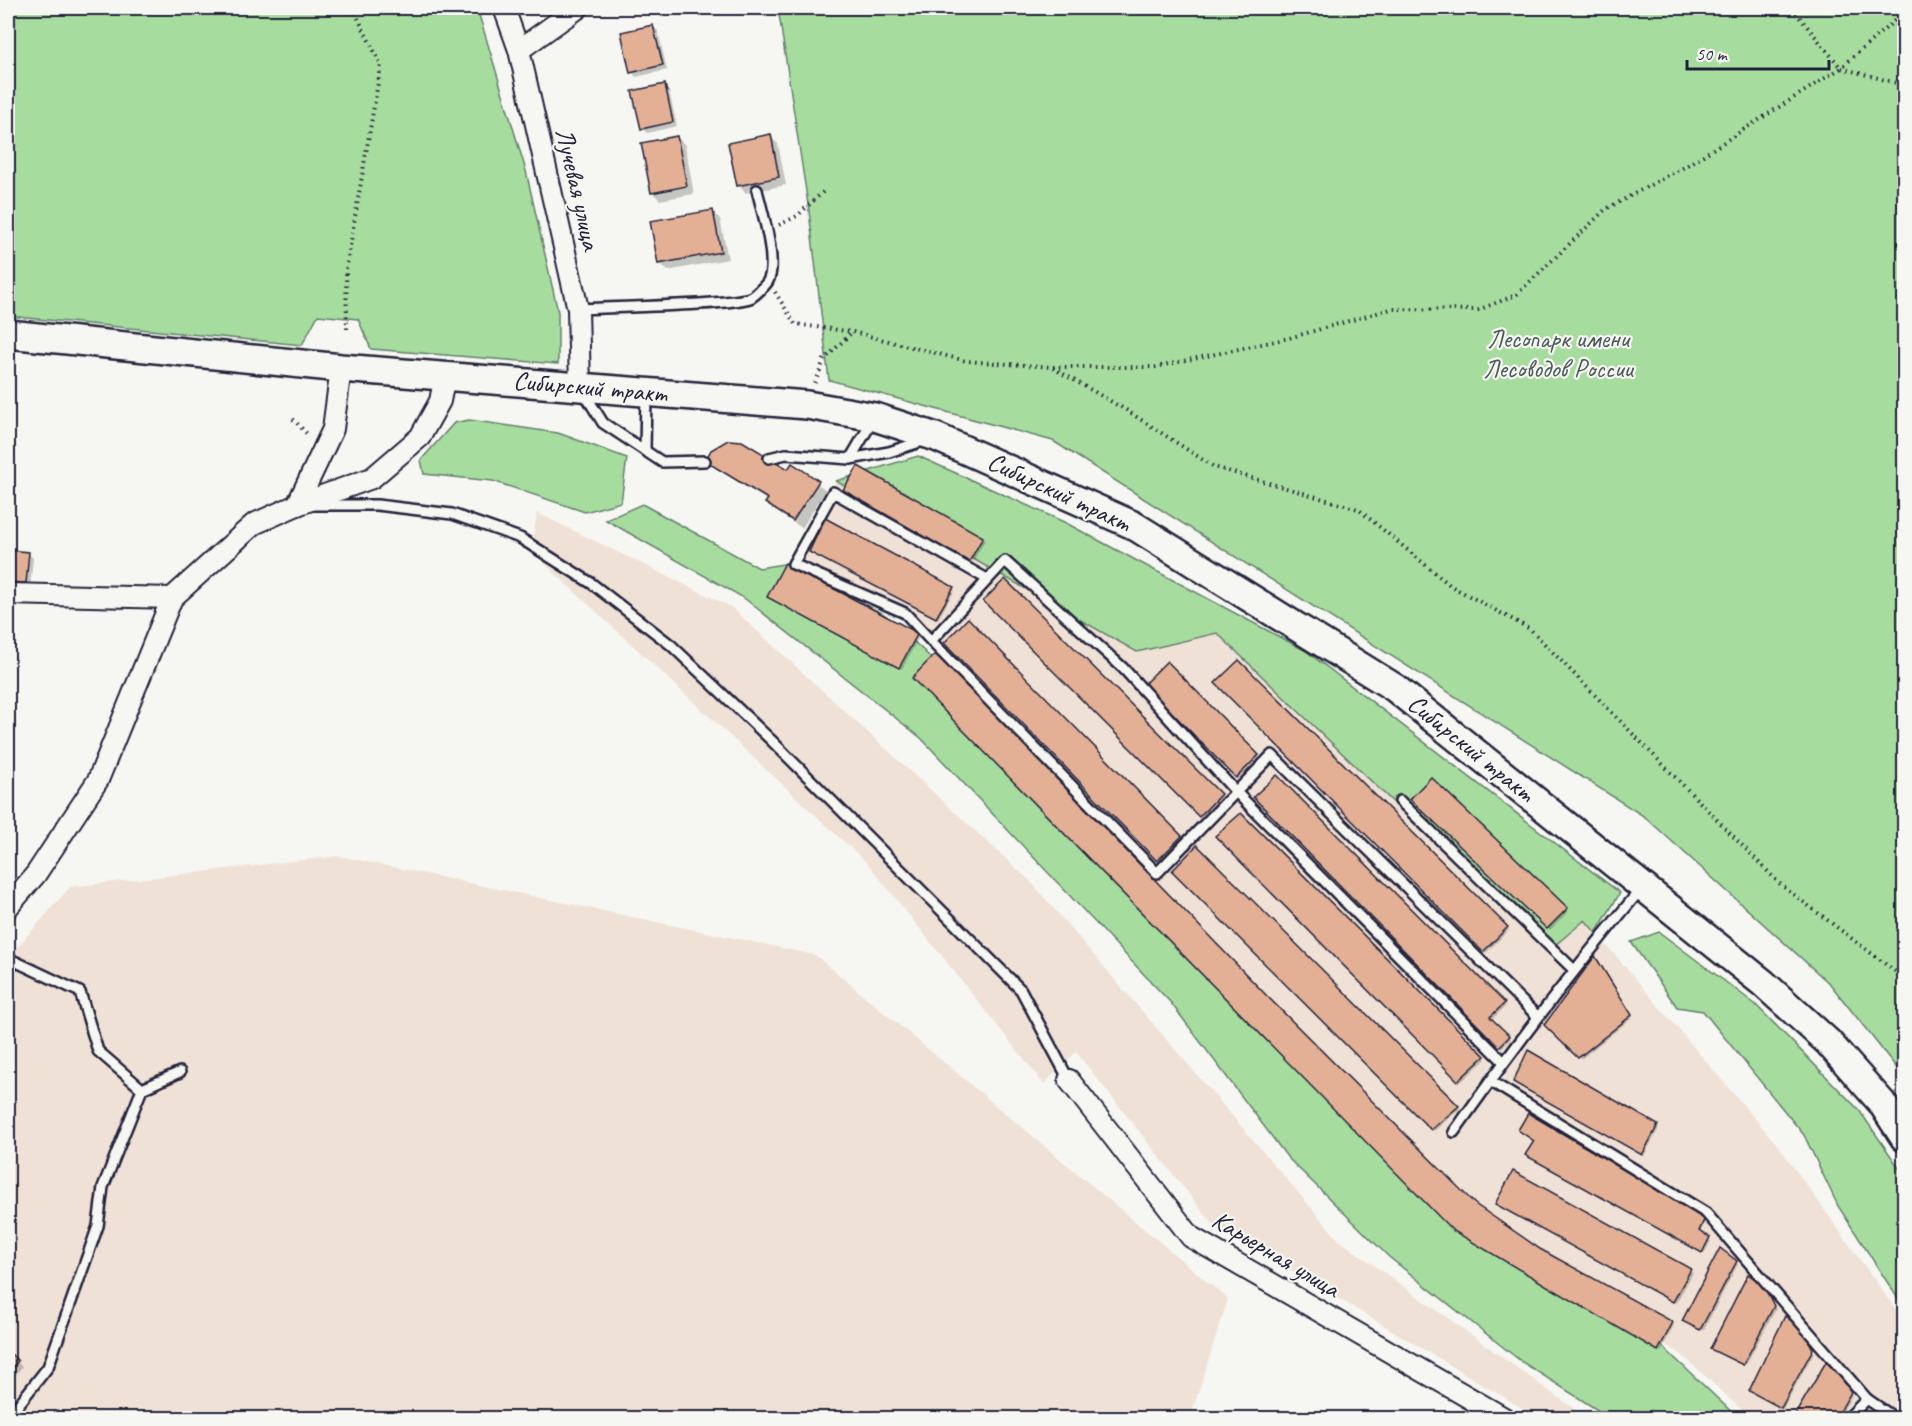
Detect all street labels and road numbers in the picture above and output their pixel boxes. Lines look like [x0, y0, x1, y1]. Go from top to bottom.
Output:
street label: Лучевая улица [548, 125, 608, 255]
street label: Сибирский тракт [512, 364, 670, 410]
street label: Сибирский тракт [982, 445, 1137, 540]
street label: Сибирский тракт [1401, 687, 1542, 810]
street label: Карьерная улица [1206, 1203, 1347, 1306]

